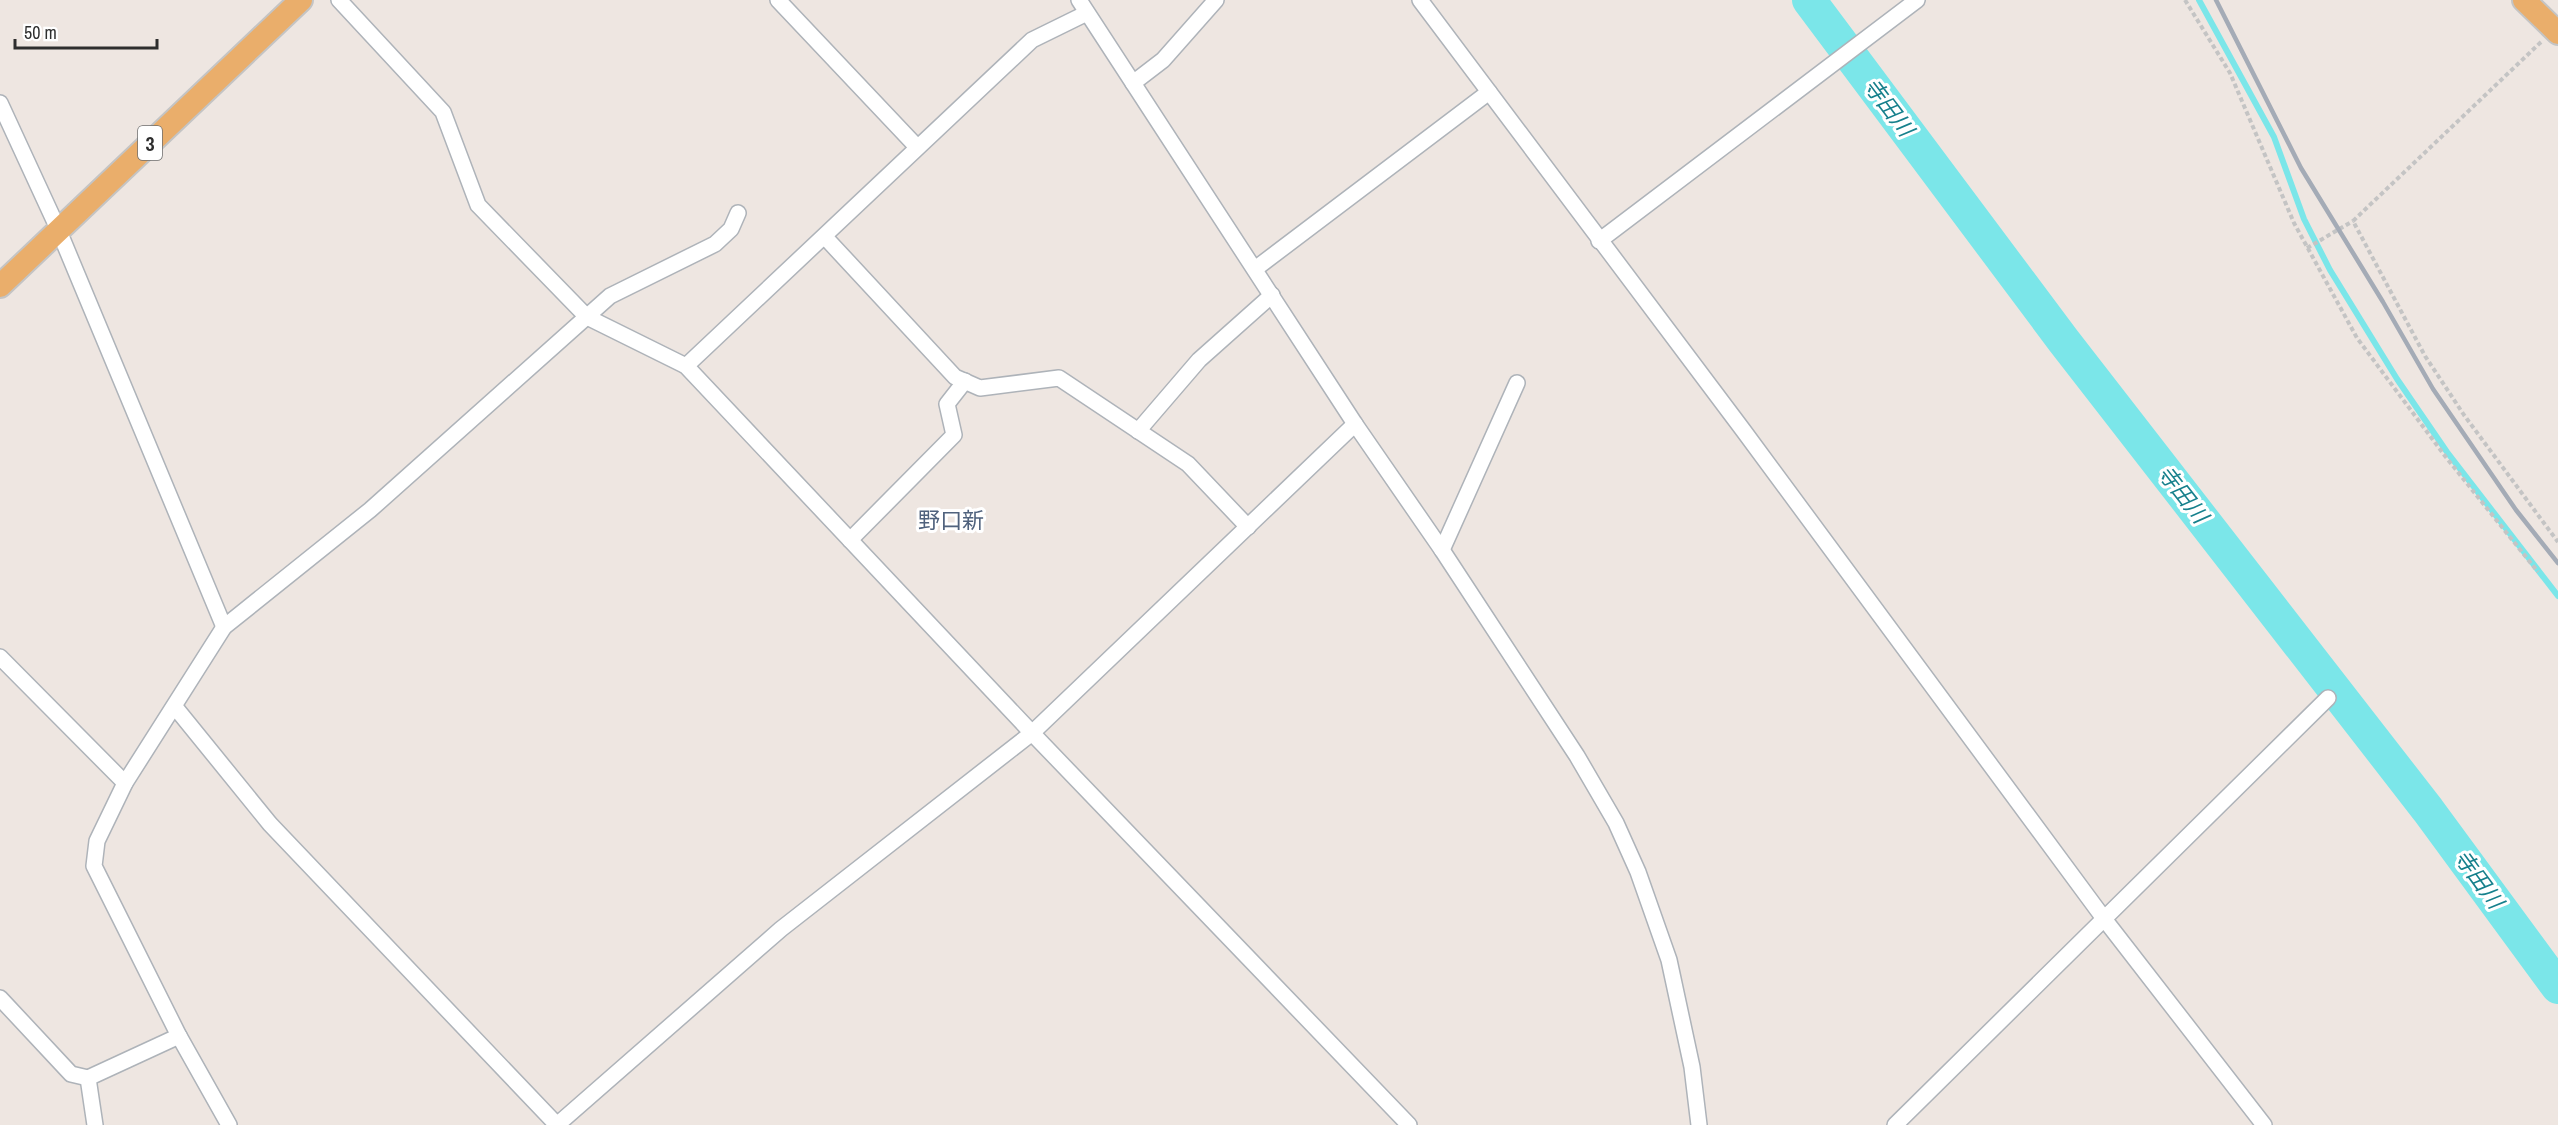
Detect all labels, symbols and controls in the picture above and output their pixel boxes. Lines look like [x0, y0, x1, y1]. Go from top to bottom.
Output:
scale bar [15, 12, 158, 50]
text: 50 m [24, 20, 57, 45]
water label: 寺田川 [1857, 72, 1922, 144]
road number: 3 [138, 126, 162, 160]
water label: 寺田川 [2151, 459, 2216, 531]
district label: 野口新 [918, 505, 984, 535]
water label: 寺田川 [2447, 843, 2512, 916]

